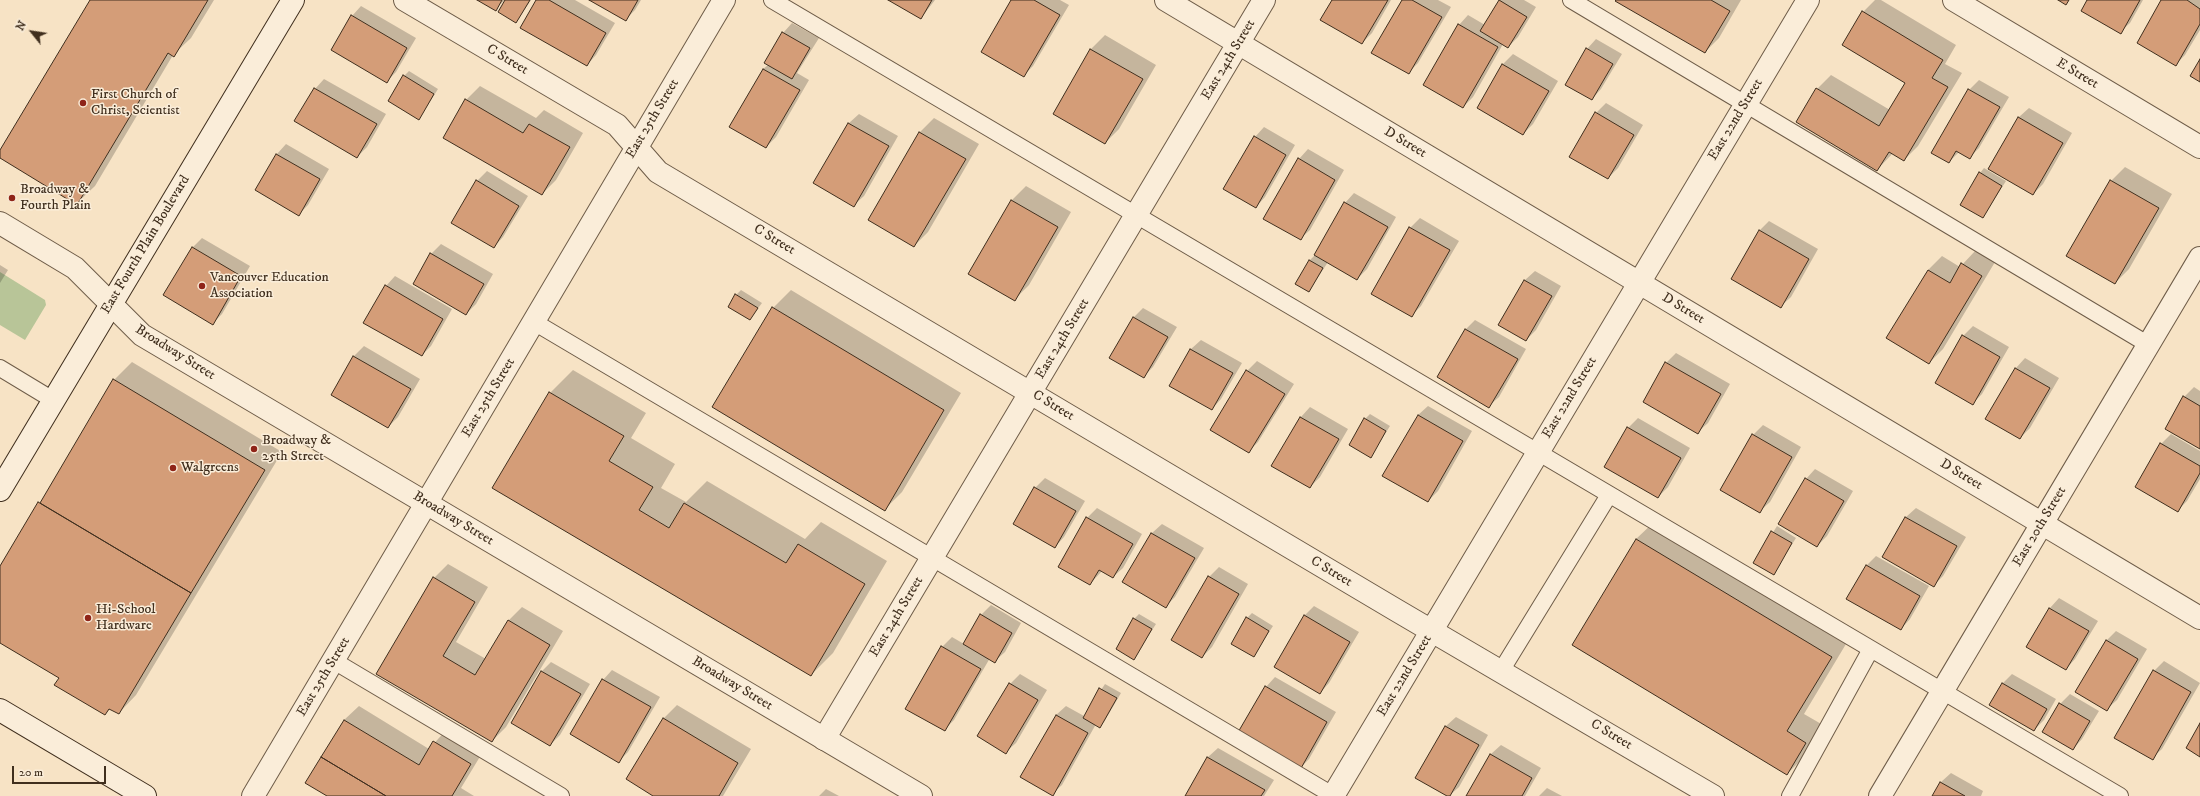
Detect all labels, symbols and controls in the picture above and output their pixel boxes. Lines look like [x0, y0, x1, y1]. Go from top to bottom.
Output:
north arrow [12, 12, 52, 52]
street label: East 24th Street [1198, 17, 1260, 103]
text: N [13, 19, 30, 33]
street label: C Street [483, 41, 531, 79]
street label: E Street [2053, 55, 2101, 93]
street label: East 25th Street [623, 76, 683, 162]
street label: East 22nd Street [1705, 76, 1767, 164]
place label: First Church of Christ, Scientist [91, 87, 180, 120]
marker: First Church of Christ, Scientist [78, 98, 88, 108]
street label: D Street [1381, 124, 1429, 162]
street label: East Fourth Plain Boulevard [98, 173, 194, 317]
place label: Broadway & Fourth Plain [20, 182, 91, 214]
marker: Broadway & Fourth Plain [7, 193, 17, 203]
street label: C Street [750, 221, 798, 259]
place label: Vancouver Education Association [210, 270, 329, 302]
marker: Vancouver Education Association [197, 281, 207, 291]
street label: D Street [1659, 290, 1707, 328]
street label: East 24th Street [1032, 296, 1094, 382]
street label: Broadway Street [132, 322, 218, 384]
street label: East 22nd Street [1539, 354, 1601, 442]
street label: East 25th Street [459, 355, 519, 441]
street label: C Street [1029, 387, 1077, 425]
place label: Broadway & 25th Street [262, 433, 331, 466]
marker: Broadway & 25th Street [249, 444, 259, 454]
street label: D Street [1937, 456, 1985, 494]
place label: Walgreens [181, 460, 239, 476]
marker: Walgreens [168, 463, 178, 473]
street label: East 20th Street [2010, 484, 2070, 570]
street label: Broadway Street [410, 488, 496, 550]
street label: C Street [1307, 553, 1355, 591]
street label: East 24th Street [866, 574, 928, 660]
place label: Hi-School Hardware [96, 602, 155, 634]
marker: Hi-School Hardware [83, 613, 93, 623]
street label: East 22nd Street [1374, 632, 1436, 720]
street label: East 25th Street [294, 634, 354, 720]
street label: Broadway Street [689, 653, 775, 715]
street label: C Street [1587, 716, 1635, 754]
scale bar [14, 758, 108, 784]
text: 20 m [19, 765, 43, 780]

